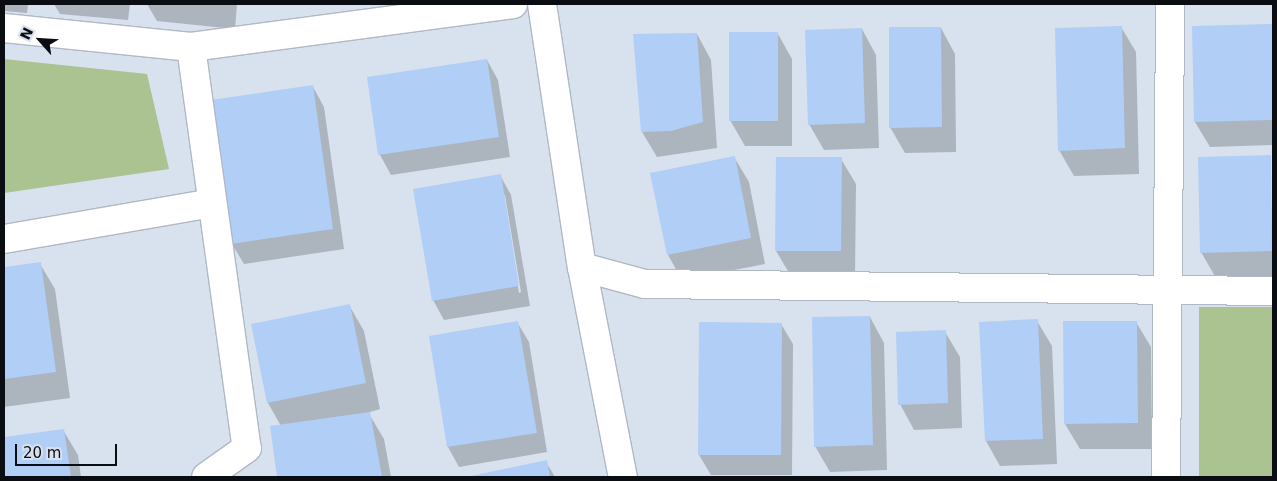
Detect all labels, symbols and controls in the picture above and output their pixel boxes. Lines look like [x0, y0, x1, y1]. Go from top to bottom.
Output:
north arrow [15, 15, 65, 65]
text: N [17, 25, 36, 42]
scale bar [18, 434, 120, 466]
text: 20 m [23, 444, 61, 462]

